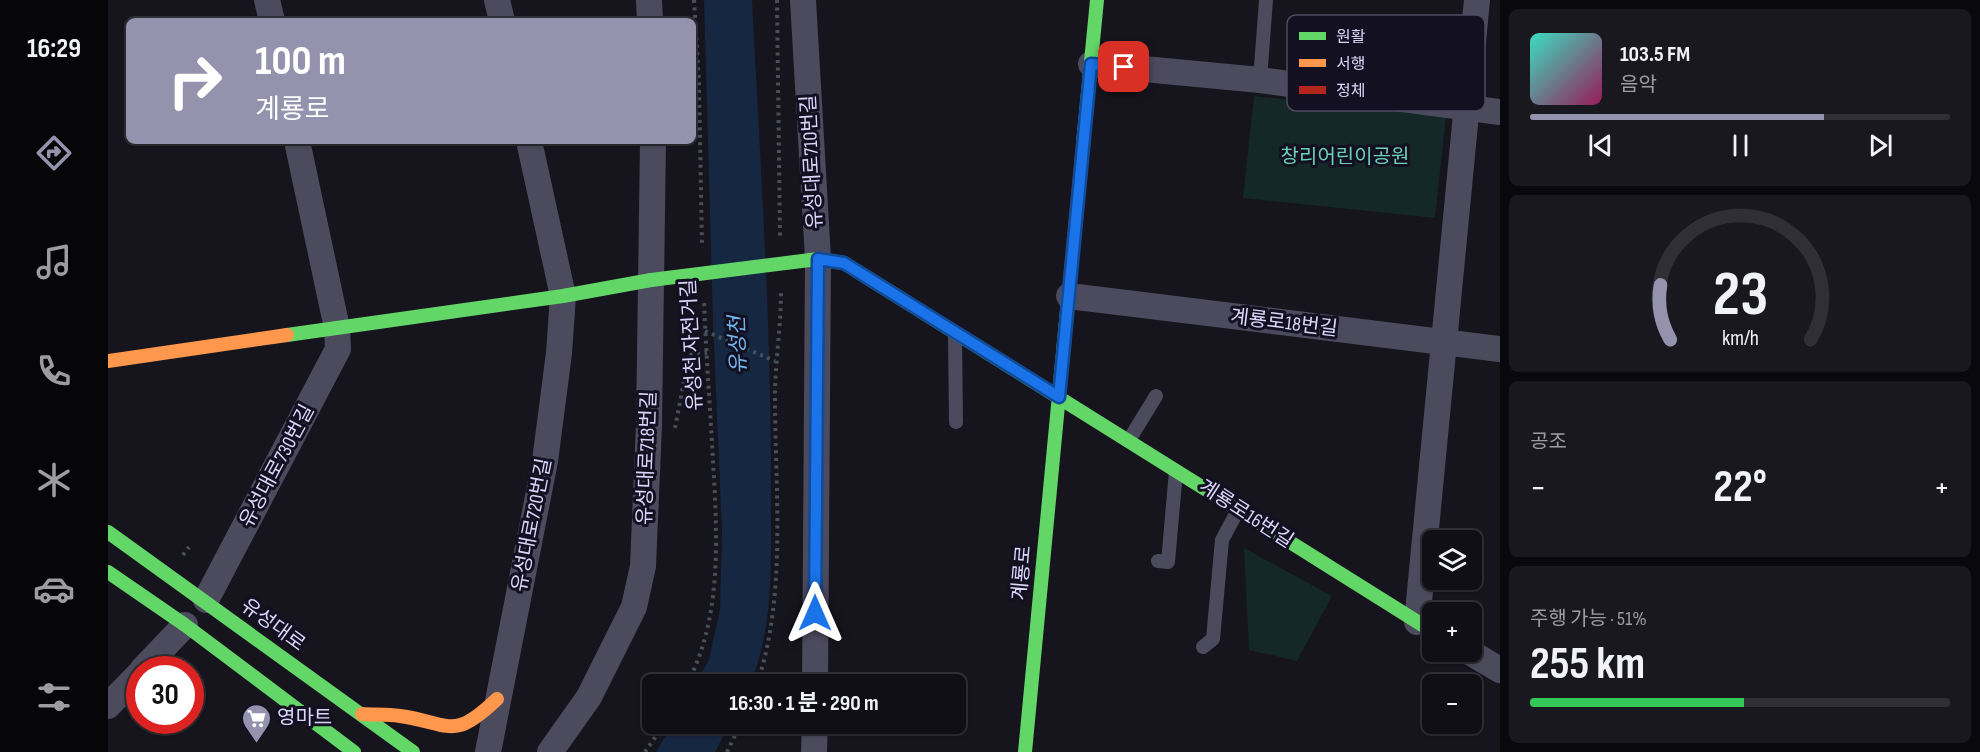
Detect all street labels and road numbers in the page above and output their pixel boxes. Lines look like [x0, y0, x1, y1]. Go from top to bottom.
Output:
street label: 유성대로710번길 [796, 94, 828, 230]
street label: 유성천 자전거길 [677, 278, 707, 412]
street label: 계룡로18번길 [1229, 305, 1339, 341]
street label: 유성대로718번길 [633, 390, 661, 526]
street label: 유성대로730번길 [235, 400, 319, 532]
street label: 유성대로720번길 [507, 456, 557, 594]
street label: 계룡로16번길 [1194, 475, 1298, 553]
street label: 계룡로 [1008, 544, 1036, 602]
street label: 유성대로 [236, 594, 310, 656]

